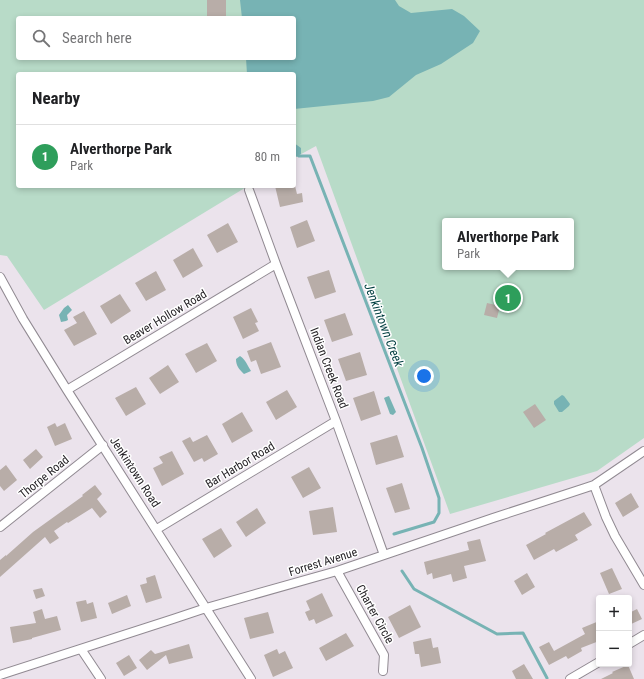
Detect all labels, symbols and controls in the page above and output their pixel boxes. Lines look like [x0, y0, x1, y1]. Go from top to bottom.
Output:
search box [16, 16, 296, 60]
icon: search [30, 27, 52, 49]
text: Search here [62, 29, 132, 47]
text: Nearby [32, 88, 80, 108]
text: Alverthorpe Park [70, 140, 172, 158]
text: 1 [42, 149, 48, 164]
text: 80 m [254, 149, 280, 164]
text: Park [70, 158, 93, 173]
popup [442, 218, 574, 270]
text: Alverthorpe Park [457, 228, 559, 246]
text: Park [457, 246, 480, 261]
water label: Jenkintown Creek [361, 281, 407, 369]
pin: 1 [495, 283, 521, 313]
street label: Beaver Hollow Road [121, 287, 209, 347]
street label: Indian Creek Road [307, 325, 351, 411]
your location [414, 366, 434, 386]
street label: Jenkintown Road [107, 434, 163, 510]
street label: Bar Harbor Road [203, 439, 277, 491]
street label: Thorpe Road [16, 453, 72, 501]
street label: Forrest Avenue [287, 545, 359, 579]
street label: Charter Circle [353, 582, 397, 646]
map controls [596, 595, 632, 667]
button: + [596, 595, 632, 631]
button: − [596, 631, 632, 667]

